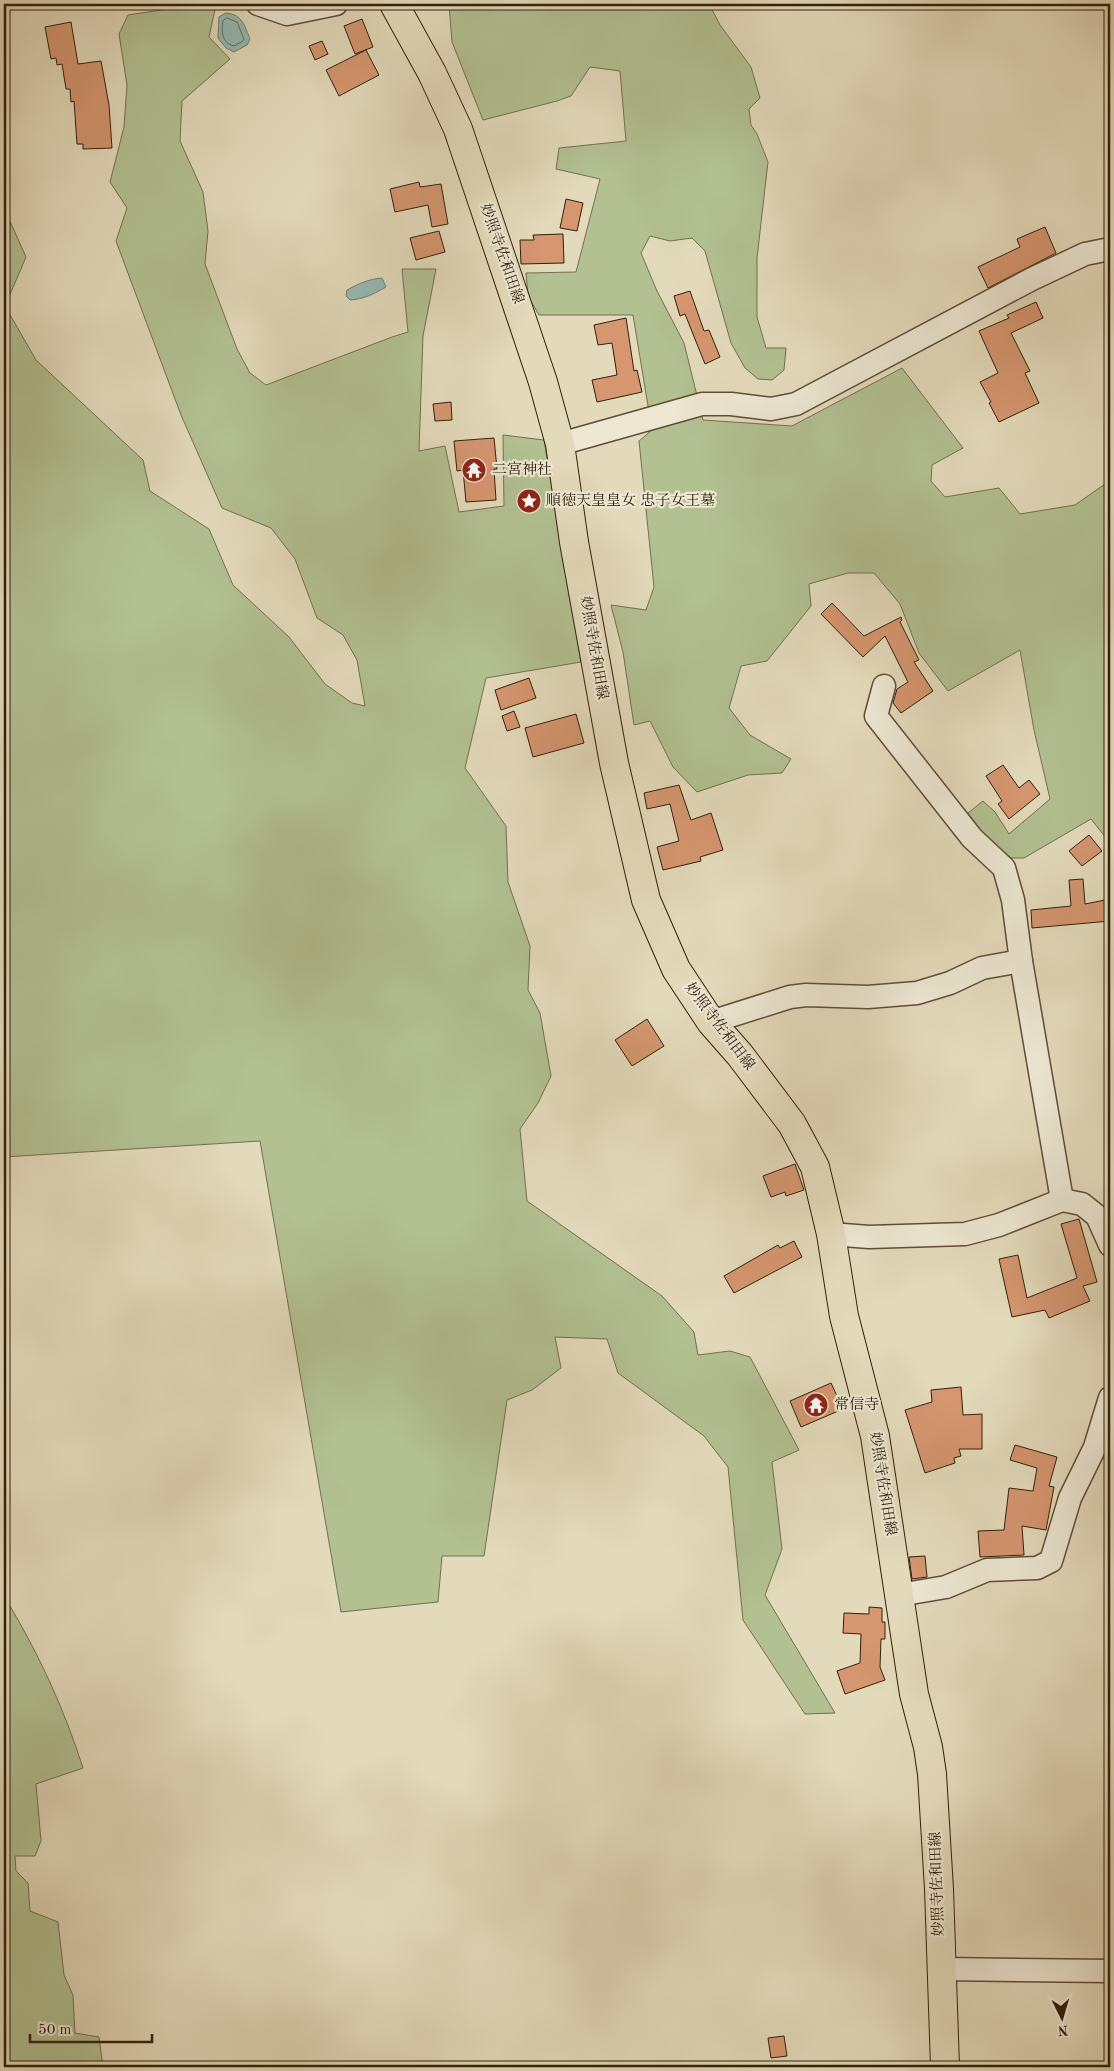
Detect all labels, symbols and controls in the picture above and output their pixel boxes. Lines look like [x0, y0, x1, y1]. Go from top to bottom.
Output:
street label: 妙照寺佐和田線 [477, 201, 527, 306]
temple icon: 二宮神社 [461, 457, 487, 483]
place label: 二宮神社 [492, 461, 552, 478]
place icon: 順徳天皇皇女 忠子女王墓 [516, 488, 542, 514]
place label: 順徳天皇皇女 忠子女王墓 [546, 492, 715, 509]
street label: 妙照寺佐和田線 [576, 595, 611, 701]
street label: 妙照寺佐和田線 [681, 979, 758, 1073]
temple icon: 常信寺 [803, 1392, 829, 1418]
place label: 常信寺 [834, 1396, 879, 1413]
street label: 妙照寺佐和田線 [866, 1431, 900, 1537]
street label: 妙照寺佐和田線 [927, 1831, 947, 1937]
north arrow [1036, 1994, 1086, 2044]
scale bar [30, 2011, 152, 2043]
text: 50 m [38, 2023, 72, 2038]
text: N [1057, 2023, 1069, 2037]

